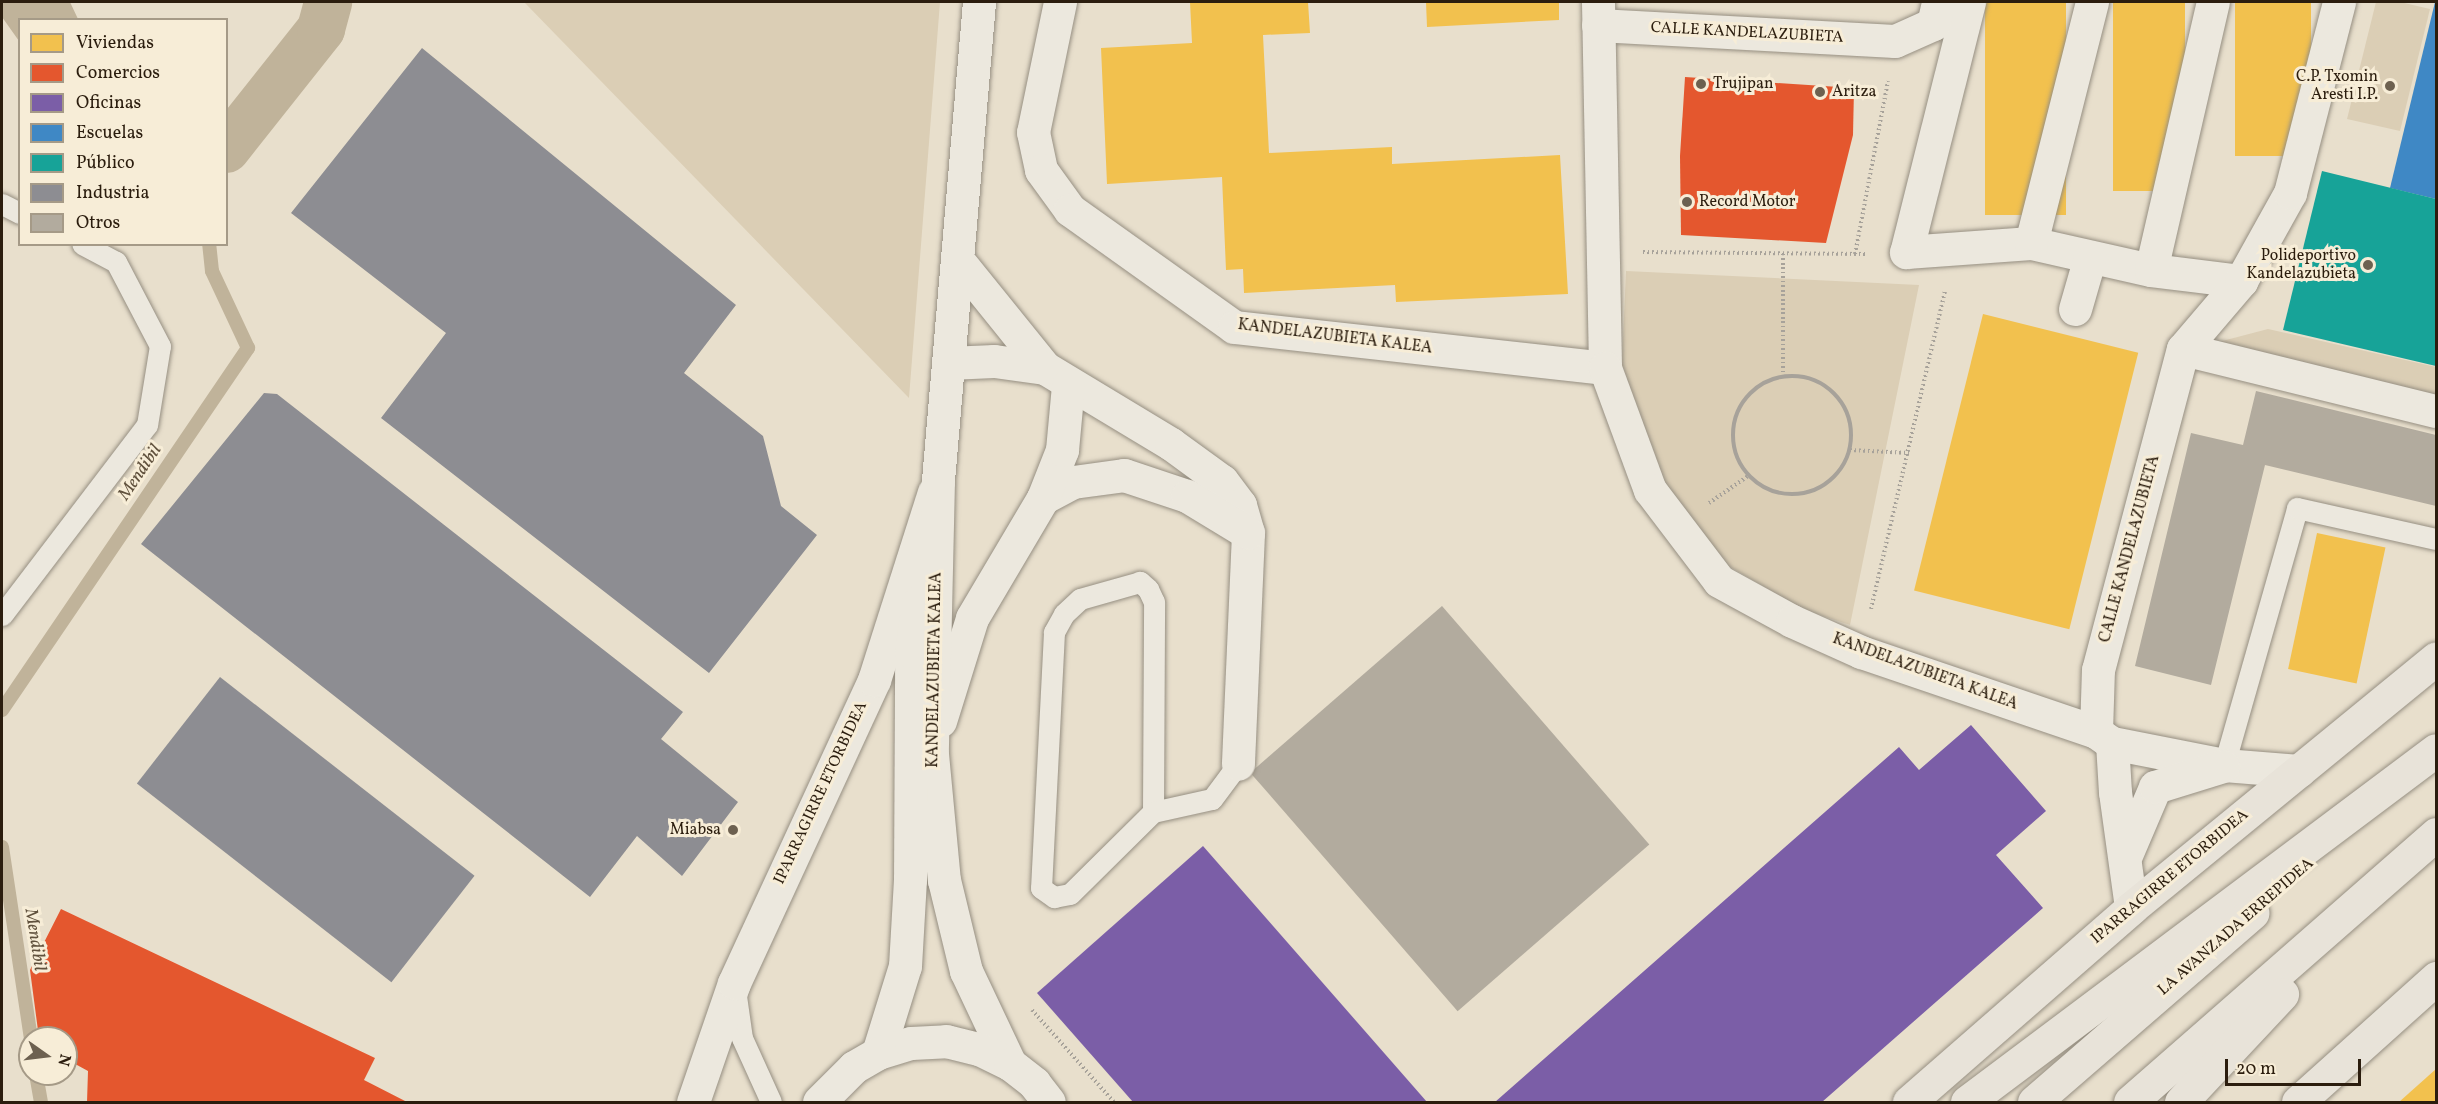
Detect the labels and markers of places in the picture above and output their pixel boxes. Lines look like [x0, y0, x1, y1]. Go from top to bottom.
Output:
place label: C.P. Txomin Aresti I.P. [2295, 67, 2378, 105]
place label: Trujipan [1713, 74, 1773, 94]
marker: Trujipan [1694, 77, 1708, 91]
marker: C.P. Txomin Aresti I.P. [2383, 79, 2397, 93]
place label: Aritza [1832, 82, 1876, 102]
marker: Aritza [1813, 85, 1827, 99]
place label: Record Motor [1699, 192, 1796, 212]
marker: Record Motor [1680, 195, 1694, 209]
place label: Polideportivo Kandelazubieta [2246, 246, 2356, 284]
marker: Polideportivo Kandelazubieta [2361, 258, 2375, 272]
place label: Miabsa [670, 820, 721, 840]
marker: Miabsa [726, 823, 740, 837]

